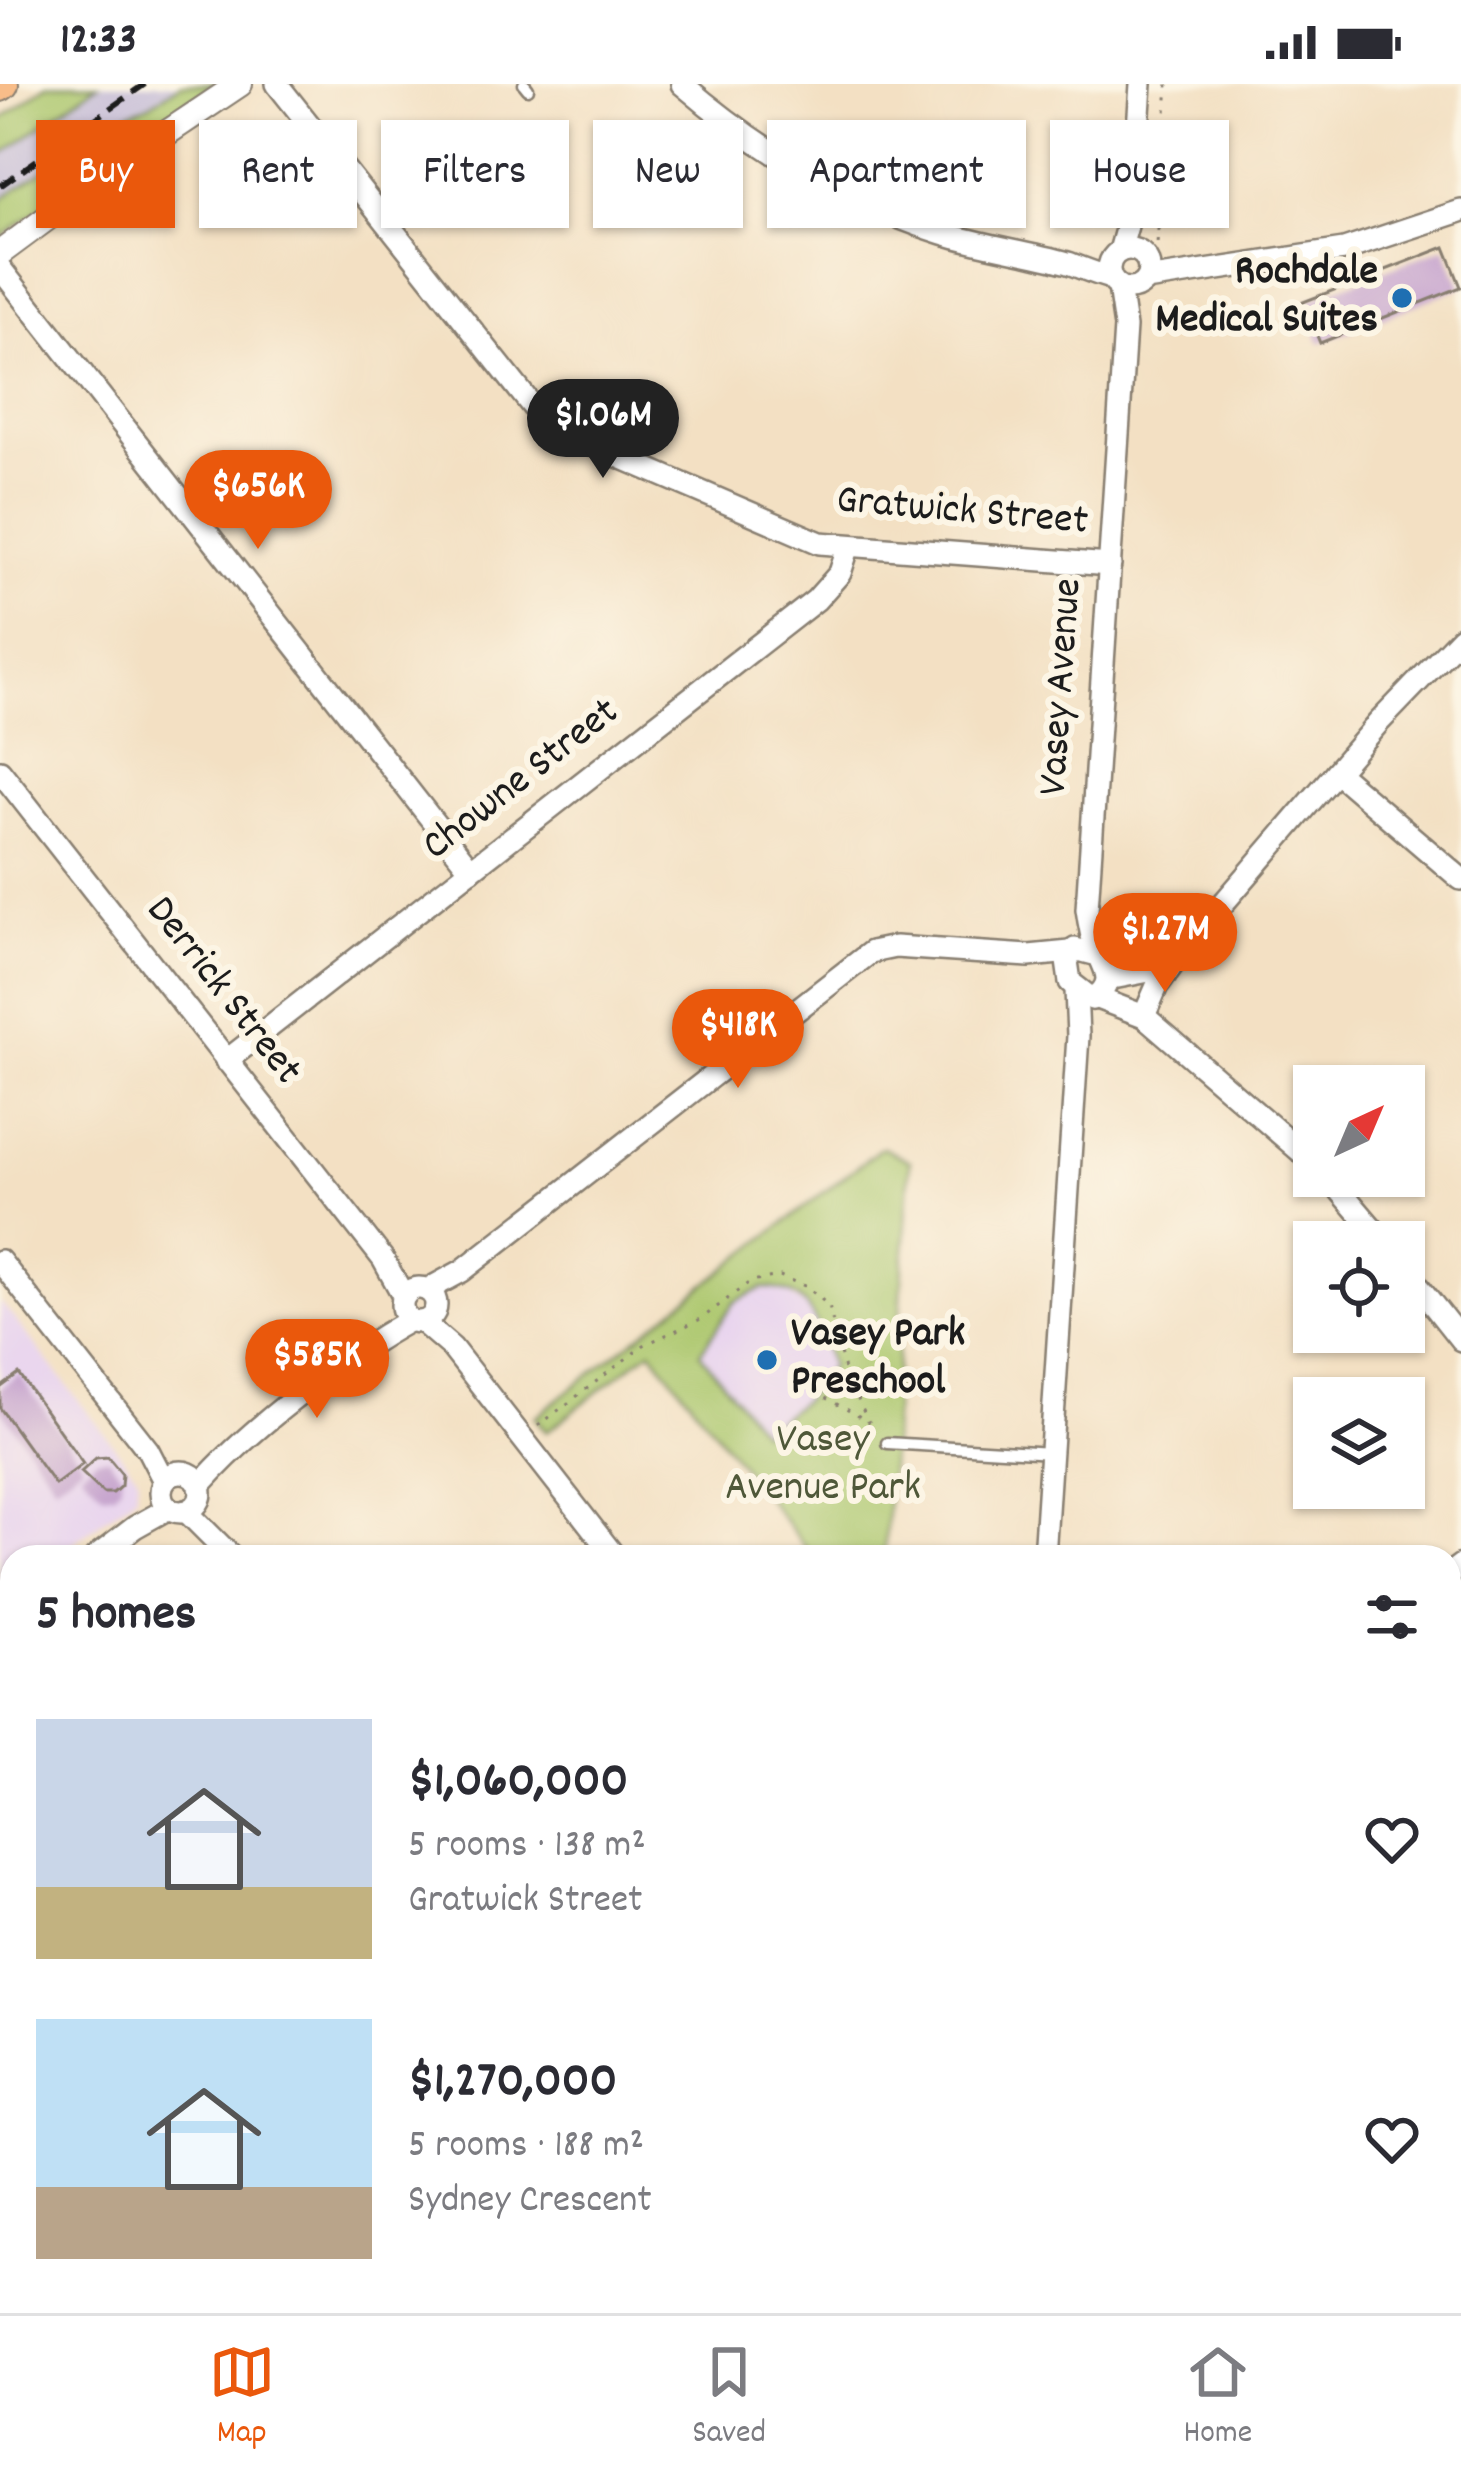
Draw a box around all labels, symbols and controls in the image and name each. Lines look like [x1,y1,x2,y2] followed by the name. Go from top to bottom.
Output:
[60,10,137,74] text: 12:33
[36,120,175,228] chip: Buy
[199,120,357,228] chip: Rent
[381,120,569,228] chip: Filters
[593,120,743,228] chip: New
[767,120,1026,228] chip: Apartment
[1050,120,1229,228] chip: House
[1155,244,1378,352] place label: Rochdale Medical Suites
[1389,285,1415,311] marker: Rochdale Medical Suites
[505,379,701,481] pin: $1.06M
[554,390,652,445] text: $1.06M
[174,450,342,552] pin: $656K
[211,461,305,516] text: $656K
[834,472,1090,554] street label: Gratwick Street
[1025,576,1101,798] street label: Vasey Avenue
[411,685,633,877] street label: Chowne Street
[129,885,315,1099] street label: Derrick Street
[1067,893,1263,995] pin: $1.27M
[1120,904,1210,959] text: $1.27M
[654,989,822,1091] pin: $418K
[699,1000,777,1055] text: $418K
[1293,1065,1425,1197] north arrow
[1293,1065,1425,1509] map controls
[1293,1221,1425,1353] button: locate
[791,1306,965,1414] place label: Vasey Park Preschool
[233,1319,401,1421] pin: $585K
[272,1330,362,1385] text: $585K
[754,1347,780,1373] marker: Vasey Park Preschool
[1293,1377,1425,1509] button: layers
[725,1412,921,1520] park label: Vasey Avenue Park
[36,1581,196,1653] text: 5 homes
[1359,1584,1425,1650] icon: filters
[408,1748,628,1820] text: $1,060,000
[132,1767,276,1911] icon: home
[1359,1806,1425,1872] icon: heart
[408,1820,646,1875] text: 5 rooms · 138 m²
[408,1875,642,1930] text: Gratwick Street
[408,2048,617,2120] text: $1,270,000
[132,2067,276,2211] icon: home
[1359,2106,1425,2172] icon: heart
[408,2120,644,2175] text: 5 rooms · 188 m²
[408,2175,652,2230] text: Sydney Crescent
[209,2339,275,2458] tab: Map
[692,2339,766,2458] tab: Saved
[1183,2339,1252,2458] tab: Home

